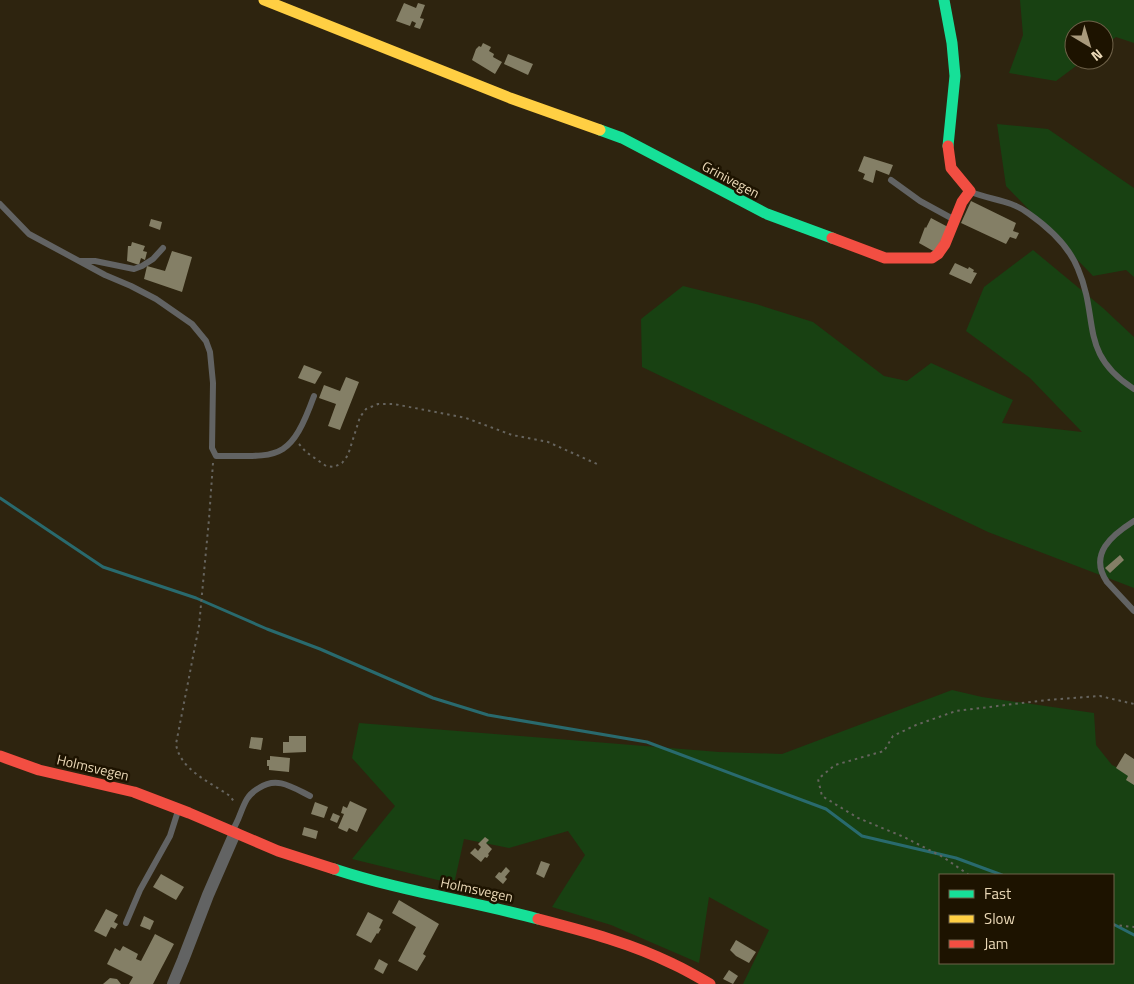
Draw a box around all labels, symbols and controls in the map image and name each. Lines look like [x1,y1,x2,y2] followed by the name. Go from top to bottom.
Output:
[1064,20,1114,70] north arrow
[1087,44,1108,67] text: N
[698,155,764,203] street label: Grinivegen
[55,748,131,786] street label: Holmsvegen
[439,871,515,907] street label: Holmsvegen
[939,874,1114,964] legend
[984,882,1012,905] text: Fast
[984,907,1015,930] text: Slow
[984,932,1008,955] text: Jam

